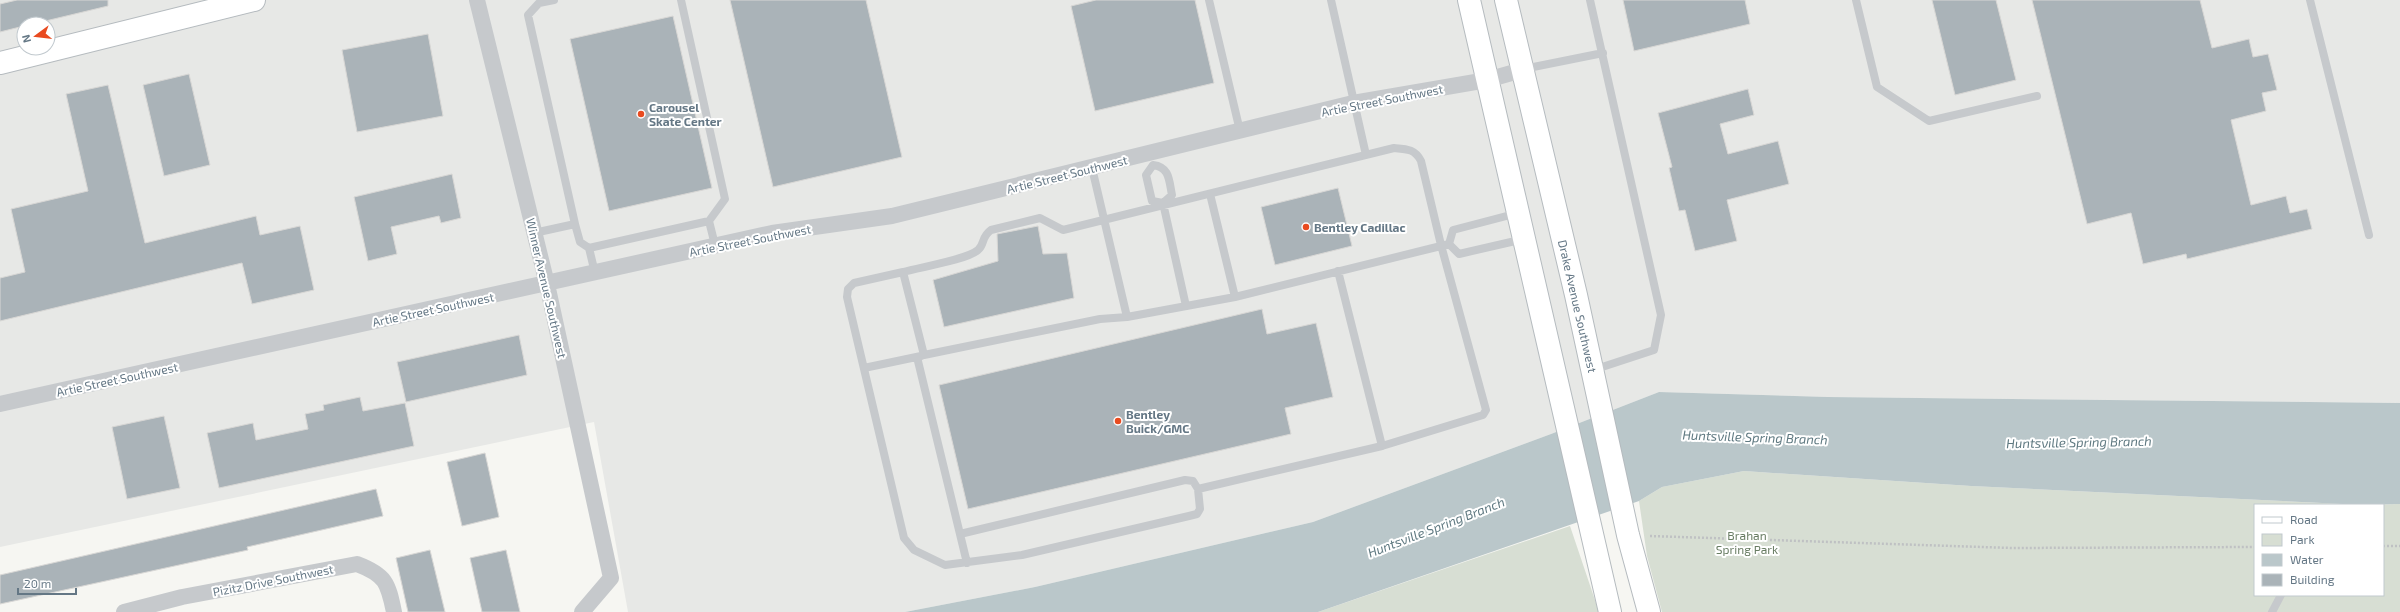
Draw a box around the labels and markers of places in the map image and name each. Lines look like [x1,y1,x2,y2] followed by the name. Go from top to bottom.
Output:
[649,100,722,128] place label: Carousel Skate Center
[636,109,646,119] marker: Carousel Skate Center
[1314,220,1406,235] place label: Bentley Cadillac
[1301,222,1311,232] marker: Bentley Cadillac
[1126,407,1189,435] place label: Bentley Buick/GMC
[1113,416,1123,426] marker: Bentley Buick/GMC

